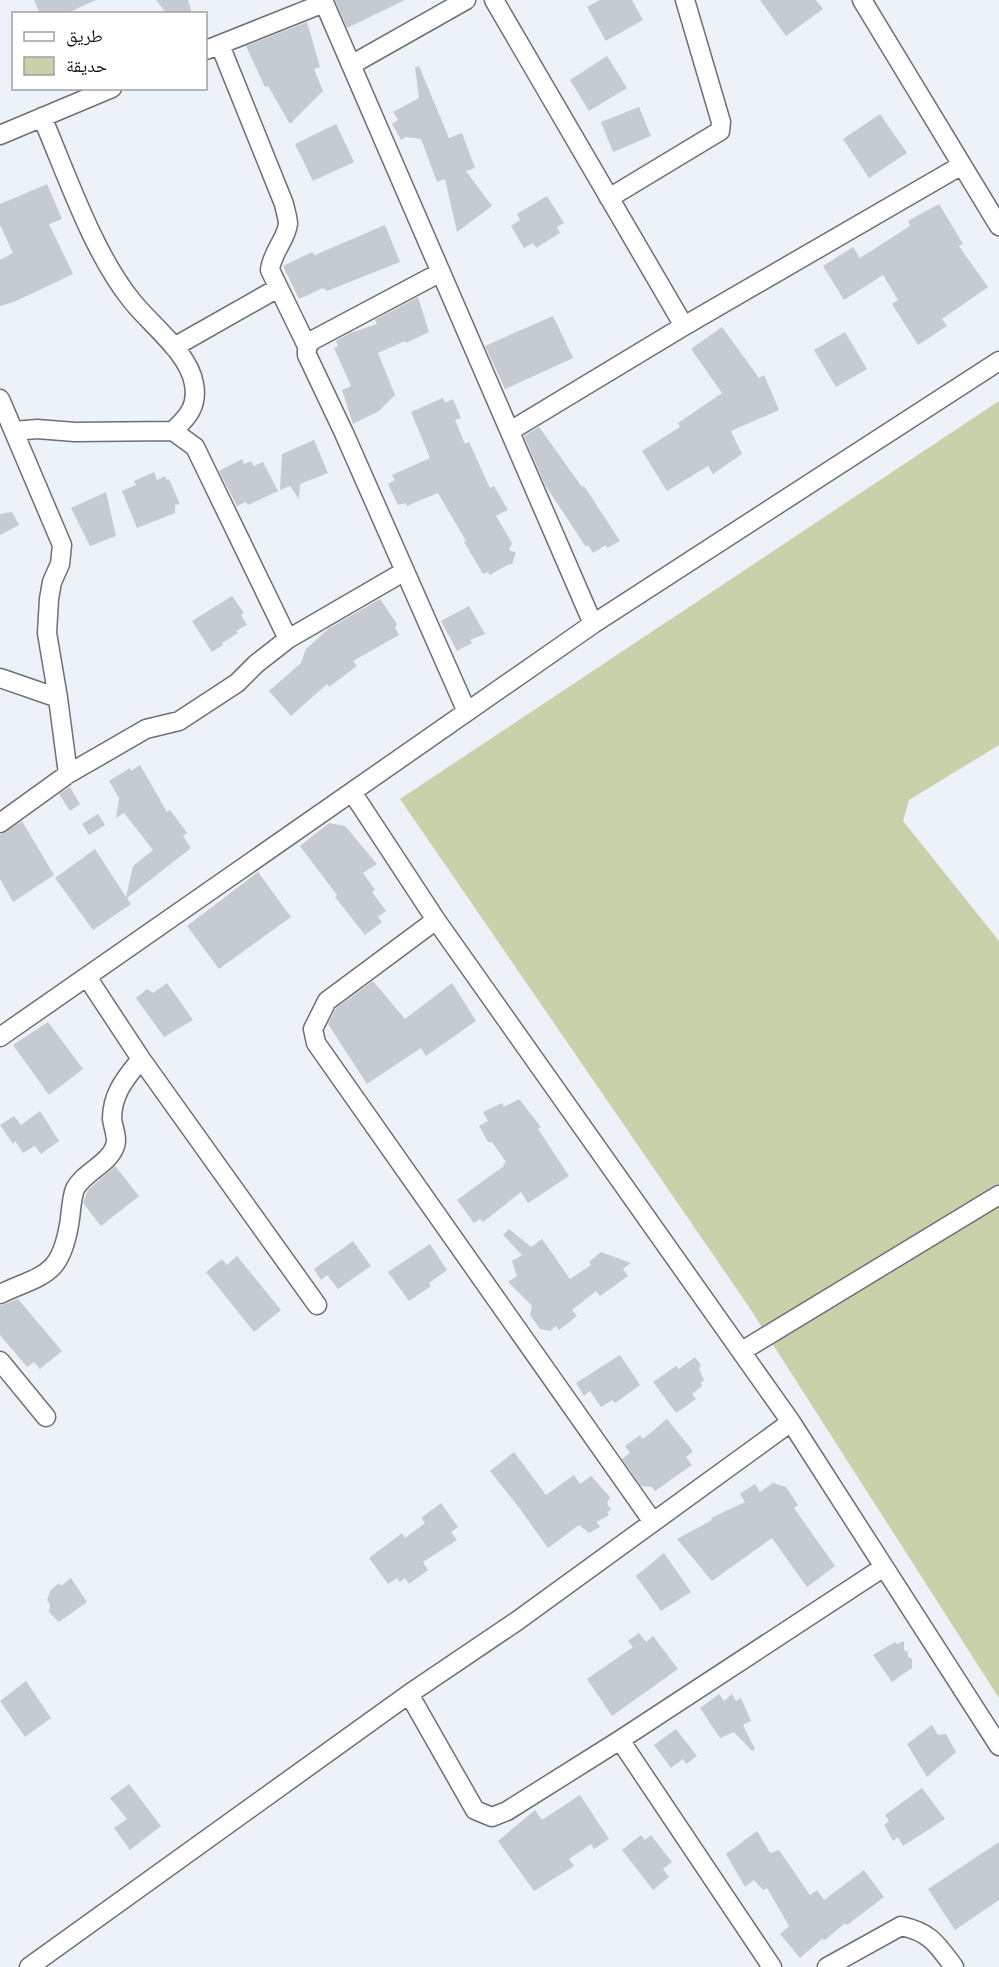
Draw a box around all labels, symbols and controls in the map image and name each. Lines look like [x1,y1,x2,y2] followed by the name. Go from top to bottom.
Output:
[12,12,207,90] legend
[66,23,103,48] text: طريق
[66,53,107,78] text: حديقة

